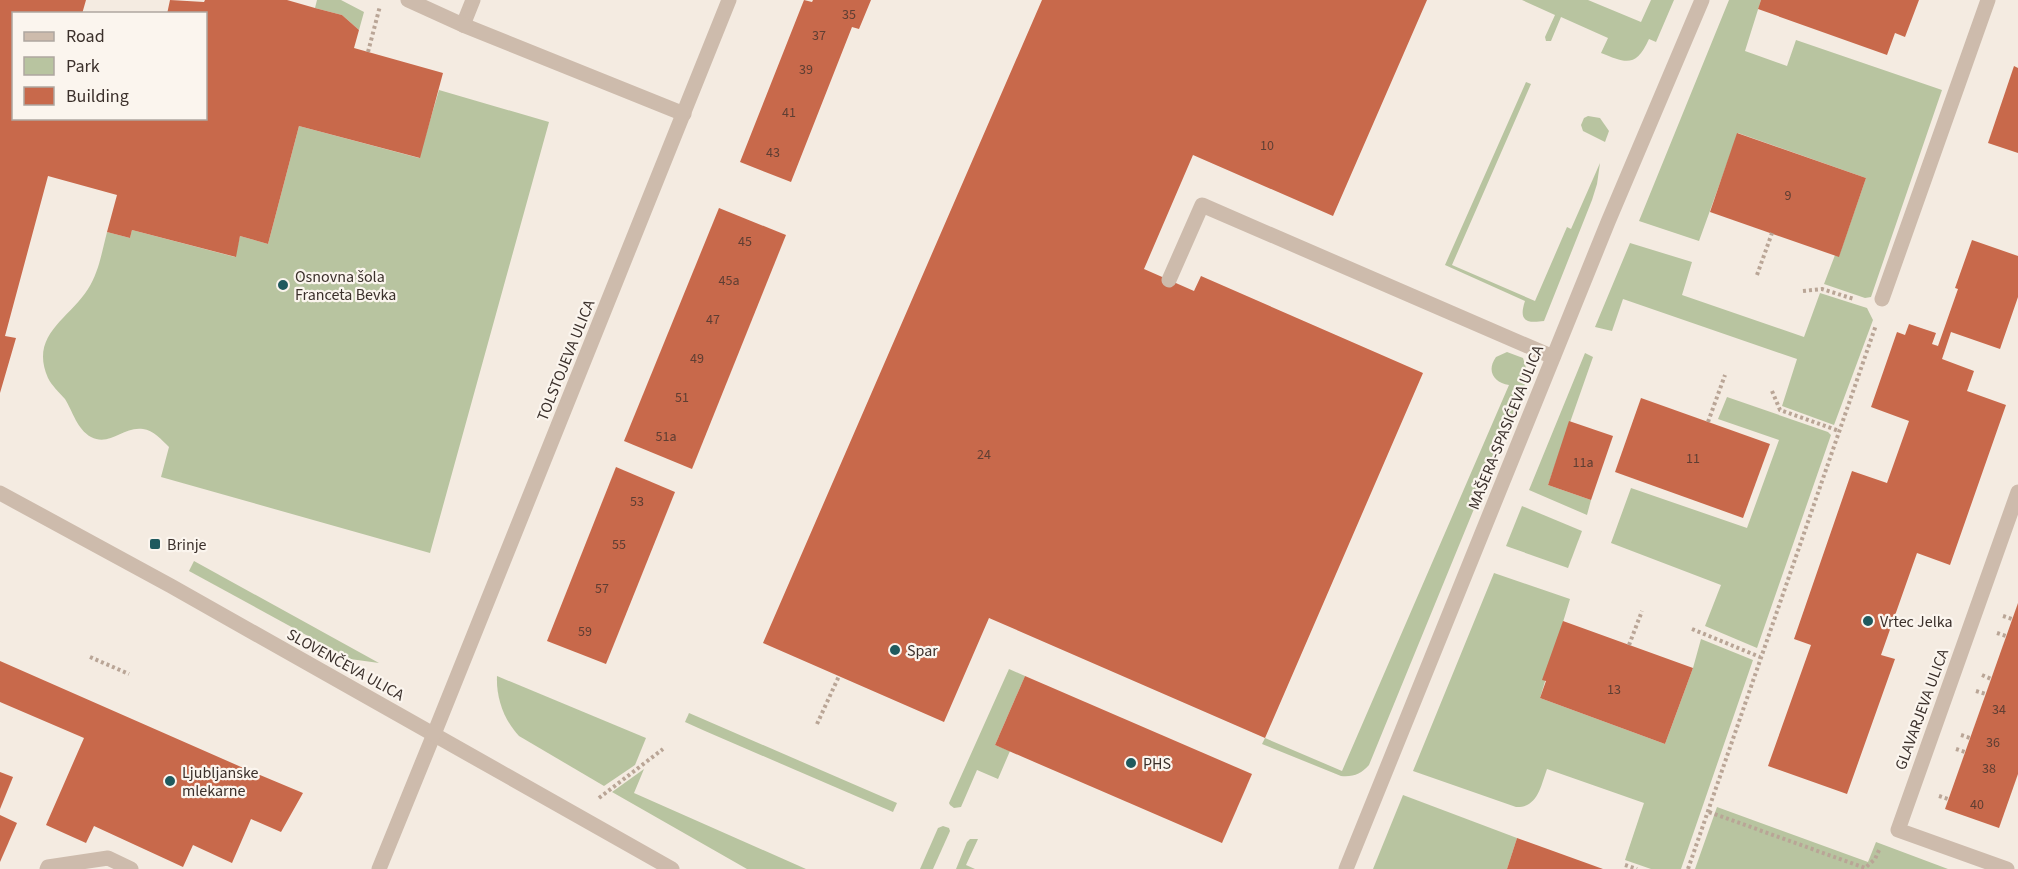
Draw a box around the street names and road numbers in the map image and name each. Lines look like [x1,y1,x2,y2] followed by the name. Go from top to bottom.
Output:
[532,296,600,424] street label: TOLSTOJEVA ULICA
[1463,342,1549,513] street label: MAŠERA-SPASIĆEVA ULICA
[283,623,408,706] street label: SLOVENČEVA ULICA
[1890,645,1954,773] street label: GLAVARJEVA ULICA

